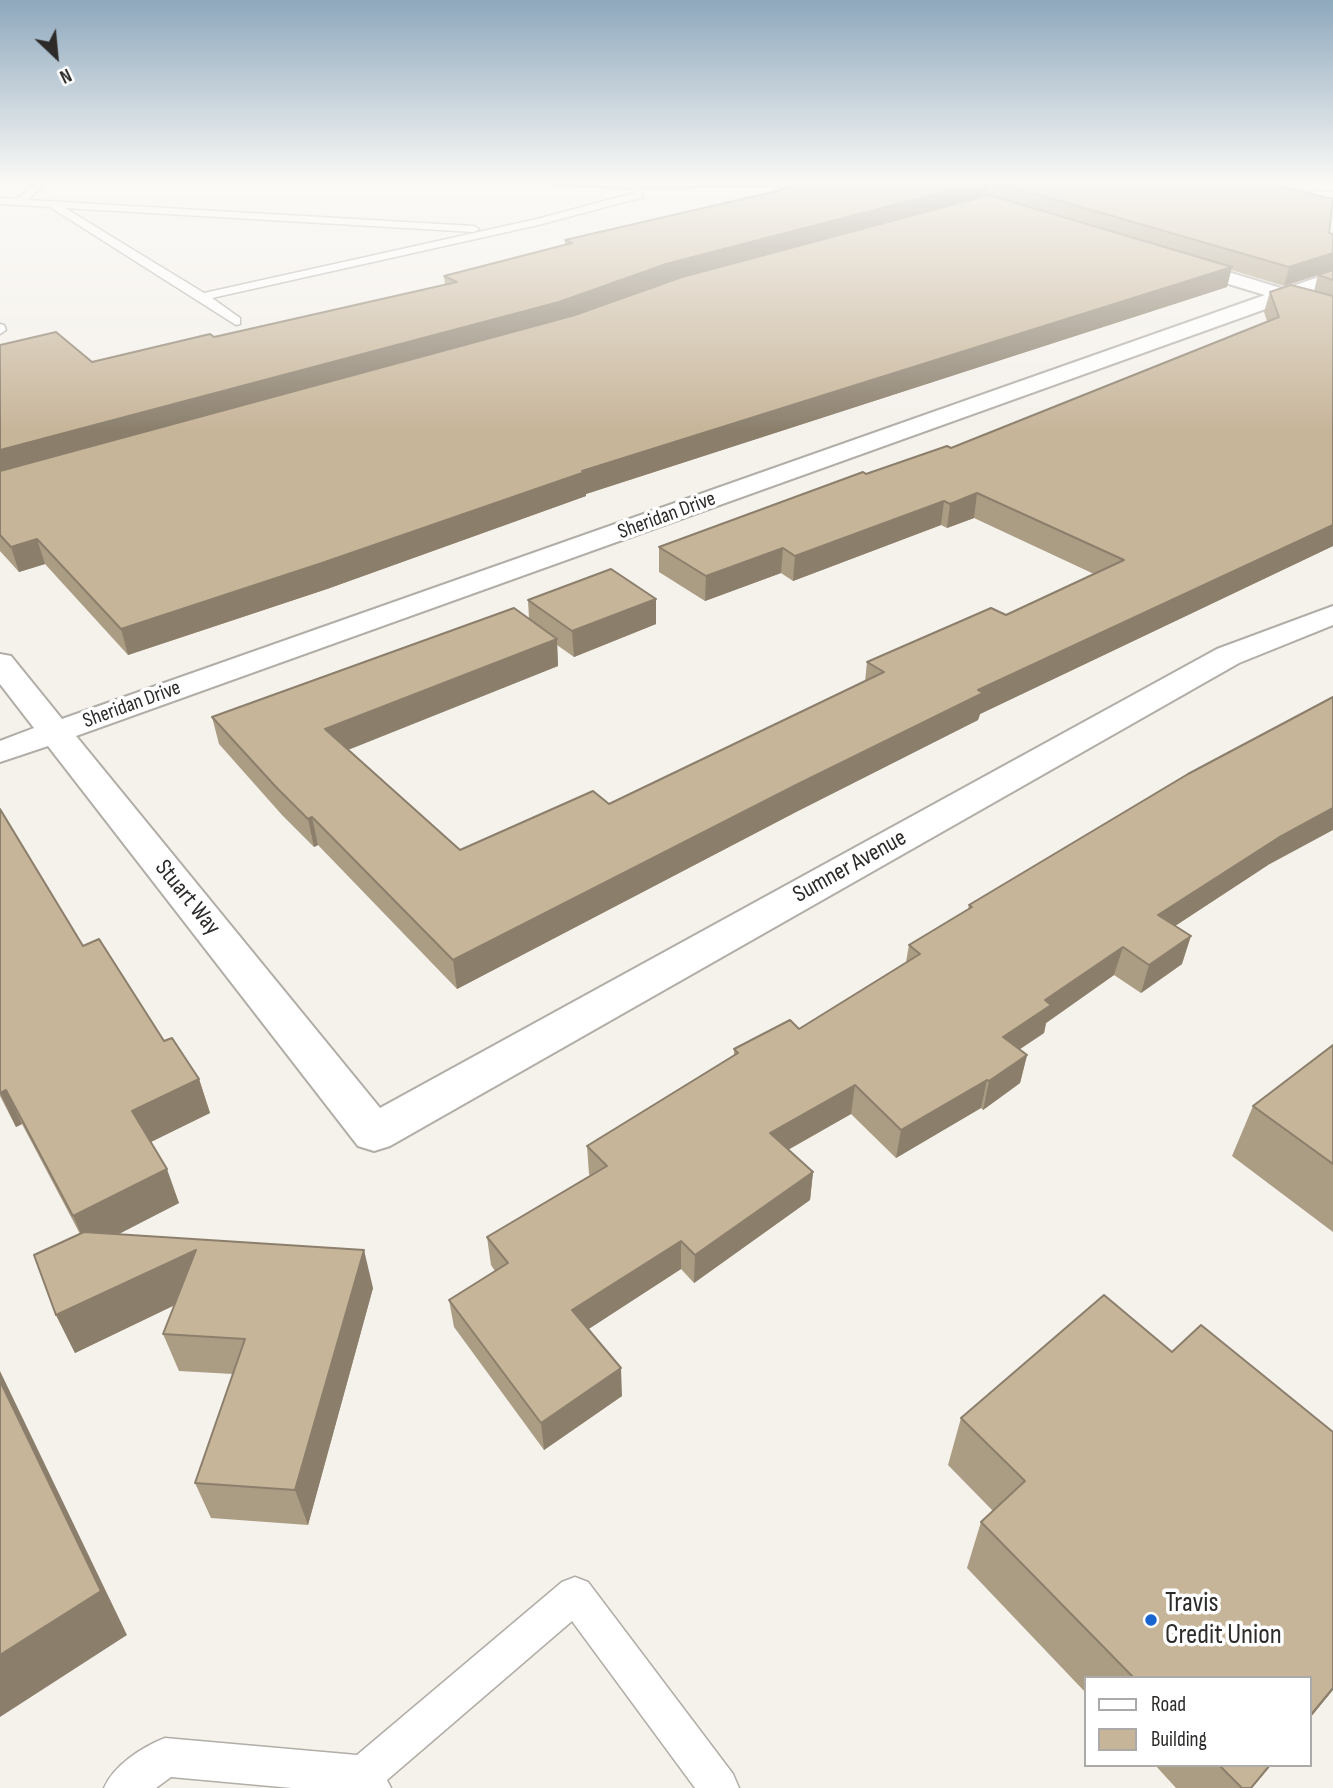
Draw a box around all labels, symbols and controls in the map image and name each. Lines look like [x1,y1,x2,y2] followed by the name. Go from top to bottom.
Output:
[21,21,91,91] north arrow
[56,63,75,88] text: N
[615,487,719,545] street label: Sheridan Drive
[80,676,184,734] street label: Sheridan Drive
[788,824,912,910] street label: Sumner Avenue
[148,855,226,941] street label: Stuart Way
[1165,1587,1282,1653] place label: Travis Credit Union
[1143,1612,1159,1628] marker: Travis Credit Union
[1084,1676,1312,1767] legend
[1151,1692,1186,1717] text: Road
[1151,1727,1207,1752] text: Building

